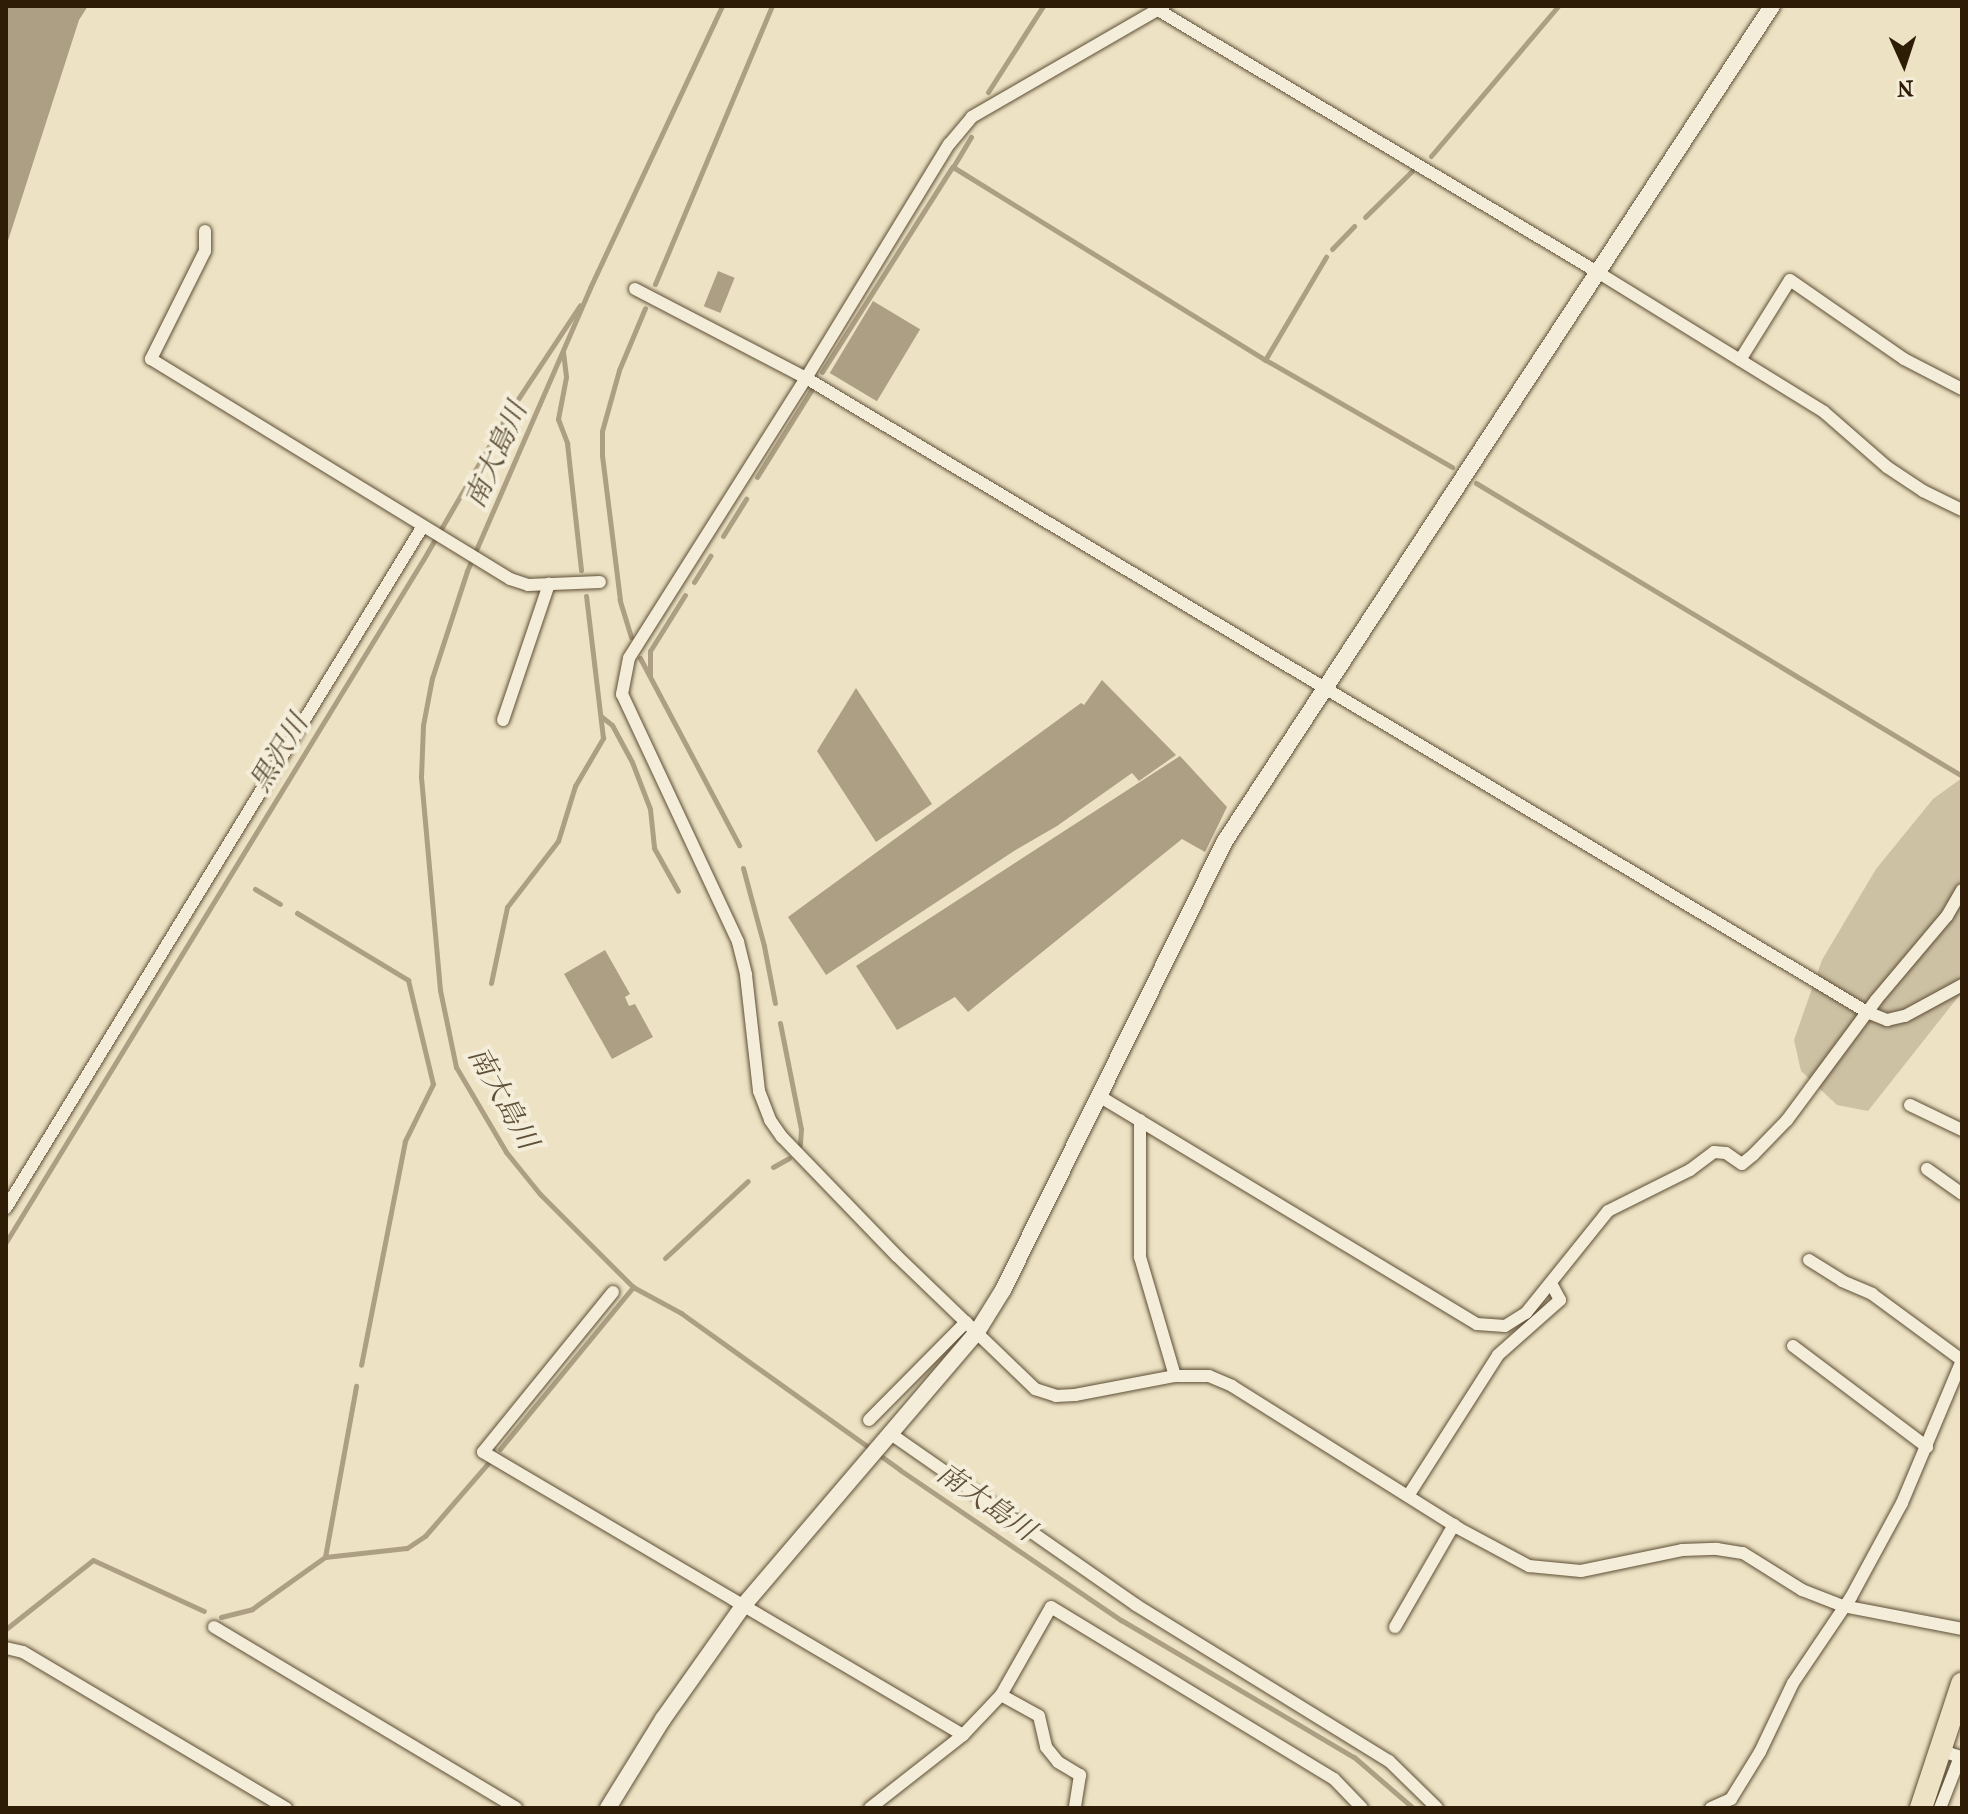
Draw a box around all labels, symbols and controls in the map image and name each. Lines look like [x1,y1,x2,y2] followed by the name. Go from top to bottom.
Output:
[1864,24,1944,104] north arrow
[1896,75,1914,101] text: N
[458,397,534,513] water label: 南大島川
[243,708,315,798] water label: 黒沢川
[461,1041,545,1155] water label: 南大島川
[930,1456,1042,1548] water label: 南大島川

